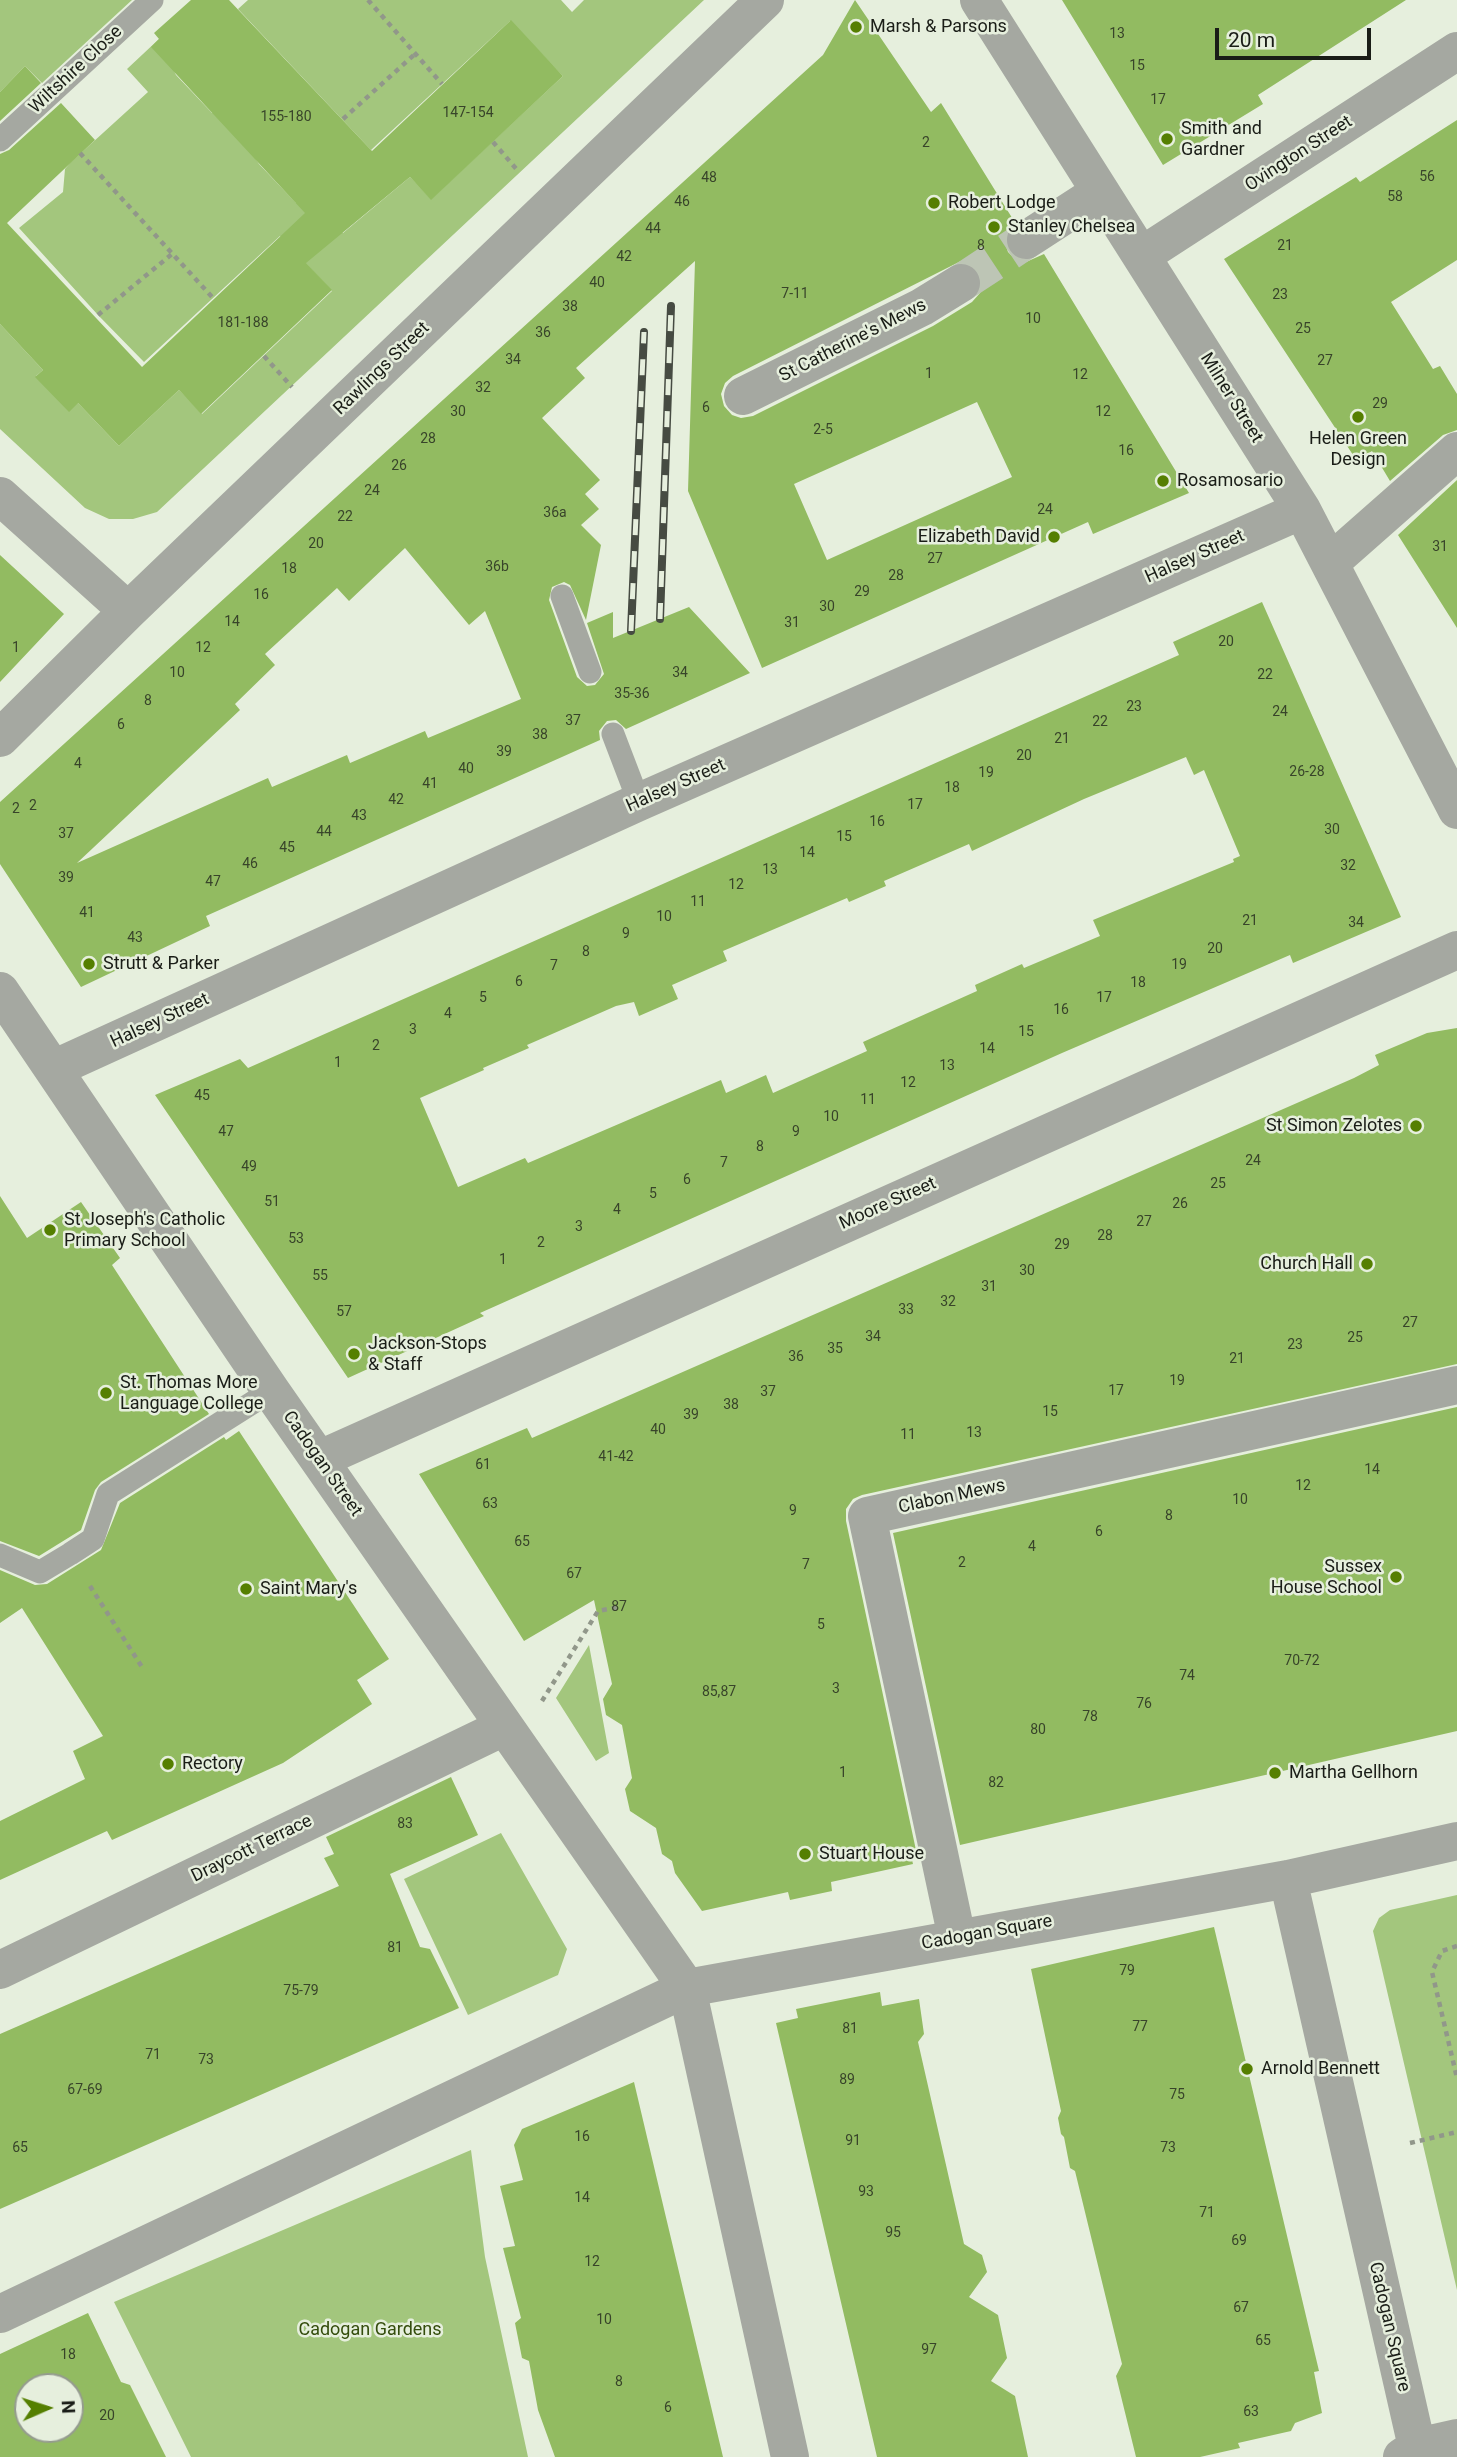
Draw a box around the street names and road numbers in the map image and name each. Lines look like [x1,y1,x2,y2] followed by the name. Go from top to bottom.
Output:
[25,21,127,119] street label: Wiltshire Close
[1241,111,1357,197] street label: Ovington Street
[776,295,930,387] street label: St Catherine's Mews
[330,318,434,420] street label: Rawlings Street
[1195,349,1267,447] street label: Milner Street
[1142,526,1248,588] street label: Halsey Street
[623,755,729,817] street label: Halsey Street
[107,989,213,1053] street label: Halsey Street
[836,1173,940,1235] street label: Moore Street
[278,1407,366,1521] street label: Cadogan Street
[897,1475,1007,1519] street label: Clabon Mews
[188,1810,316,1888] street label: Draycott Terrace
[920,1911,1054,1955] street label: Cadogan Square
[1364,2260,1414,2394] street label: Cadogan Square

